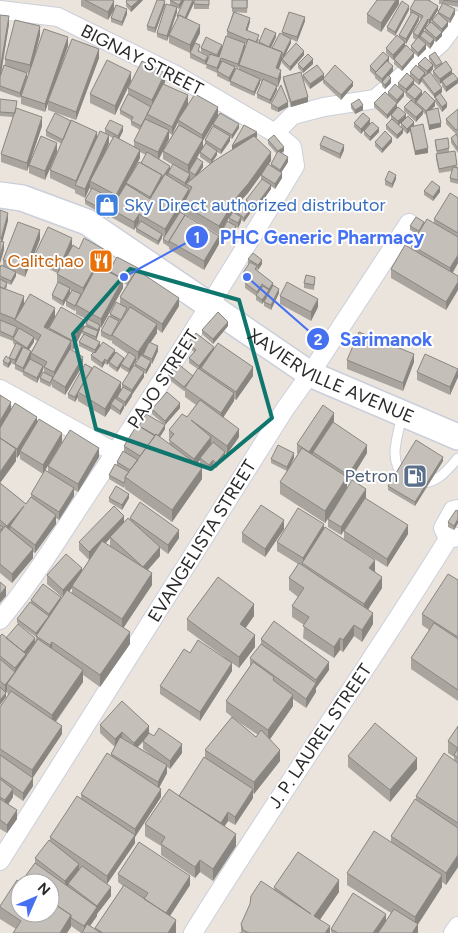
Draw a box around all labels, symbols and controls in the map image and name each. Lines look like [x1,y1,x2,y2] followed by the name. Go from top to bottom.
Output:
[77,20,207,100] street label: BIGNAY STREET
[94,192,120,218] shop icon: Sky Direct authorized distributor
[124,194,386,216] place label: Sky Direct authorized distributor
[184,220,434,254] callout: PHC Generic Pharmacy
[220,226,424,249] text: PHC Generic Pharmacy
[194,229,200,247] text: 1
[88,248,114,274] restaurant icon: Calitchao
[8,250,84,272] place label: Calitchao
[305,322,443,356] callout: Sarimanok
[244,324,417,428] street label: XAVIERVILLE AVENUE
[123,325,203,433] street label: PAJO STREET
[340,328,433,351] text: Sarimanok
[314,331,323,349] text: 2
[143,456,261,626] street label: EVANGELISTA STREET
[402,463,428,489] fuel station icon: Petron
[345,465,398,487] place label: Petron
[263,660,377,812] street label: J. P. LAUREL STREET
[10,873,60,923] north arrow
[34,879,54,899] text: N

